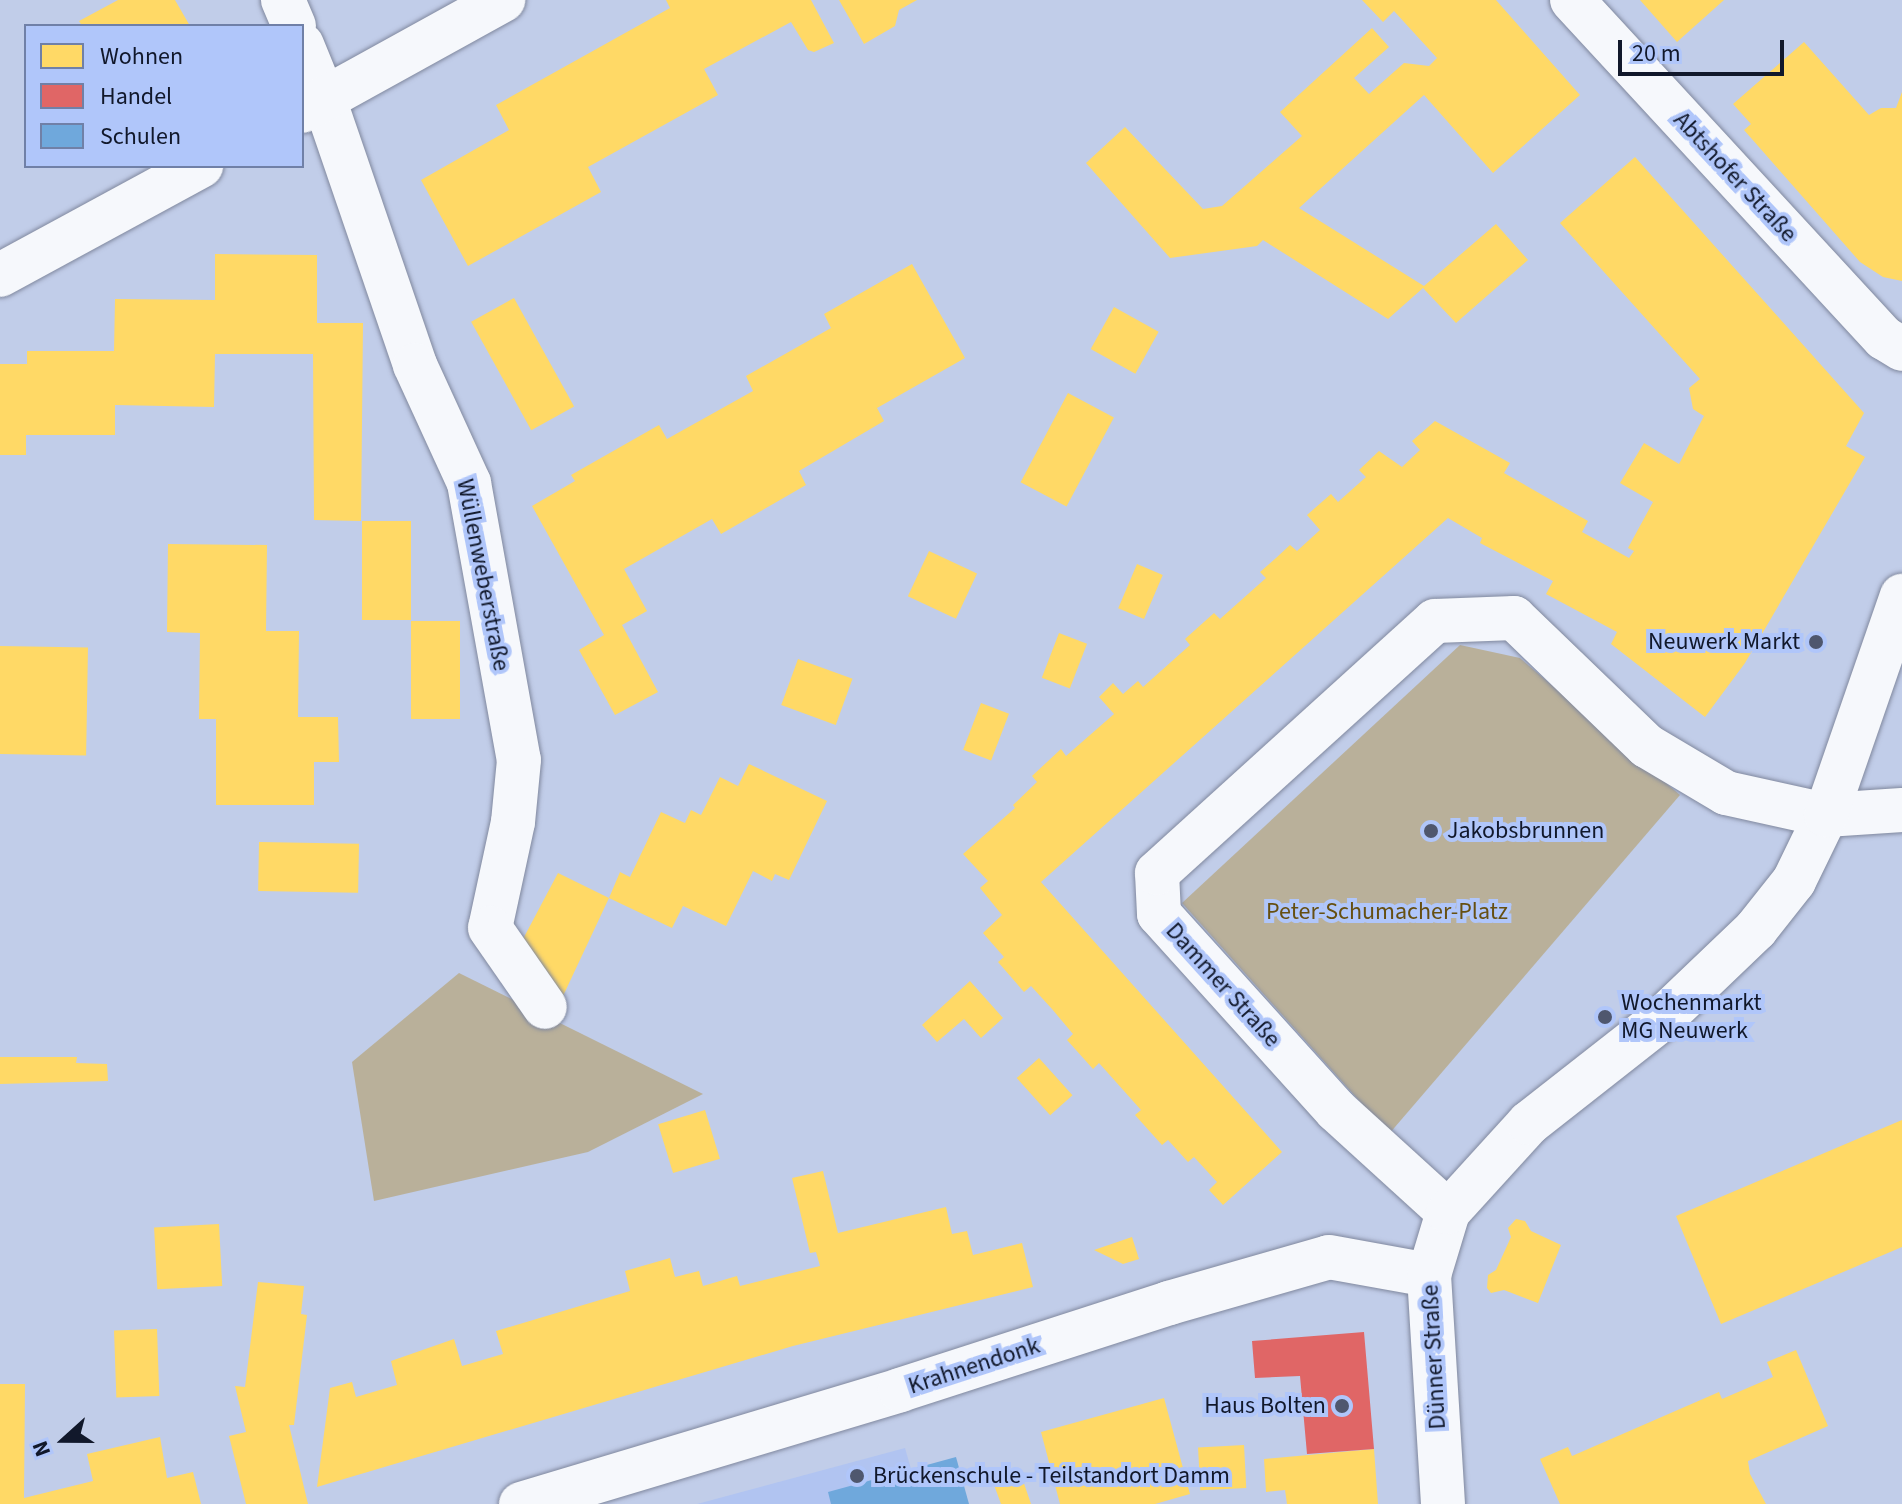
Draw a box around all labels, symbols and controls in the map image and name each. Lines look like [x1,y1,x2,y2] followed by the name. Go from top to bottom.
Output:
[24,24,304,168] legend
[1622,24,1788,74] scale bar
[1632,36,1681,71] text: 20 m
[100,39,183,74] text: Wohnen
[100,79,172,114] text: Handel
[1667,106,1803,248] street label: Abtshofer Straße
[100,119,181,154] text: Schulen
[450,477,516,673] street label: Wüllenweberstraße
[1648,628,1800,656] place label: Neuwerk Markt
[1807,633,1825,651] marker: Neuwerk Markt
[1447,817,1604,845] place label: Jakobsbrunnen
[1422,822,1440,840] marker: Jakobsbrunnen
[1266,898,1508,926] park label: Peter-Schumacher-Platz
[1160,917,1286,1053] street label: Dammer Straße
[1621,989,1762,1045] place label: Wochenmarkt MG Neuwerk
[1596,1008,1614,1026] marker: Wochenmarkt MG Neuwerk
[1416,1284,1452,1430] street label: Dünner Straße
[905,1331,1043,1401] street label: Krahnendonk
[1204,1392,1326,1420] place label: Haus Bolten
[1333,1397,1351,1415] marker: Haus Bolten
[24,1400,104,1480] north arrow
[24,1436,59,1461] text: N
[873,1462,1230,1490] place label: Brückenschule - Teilstandort Damm
[848,1467,866,1485] marker: Brückenschule - Teilstandort Damm

